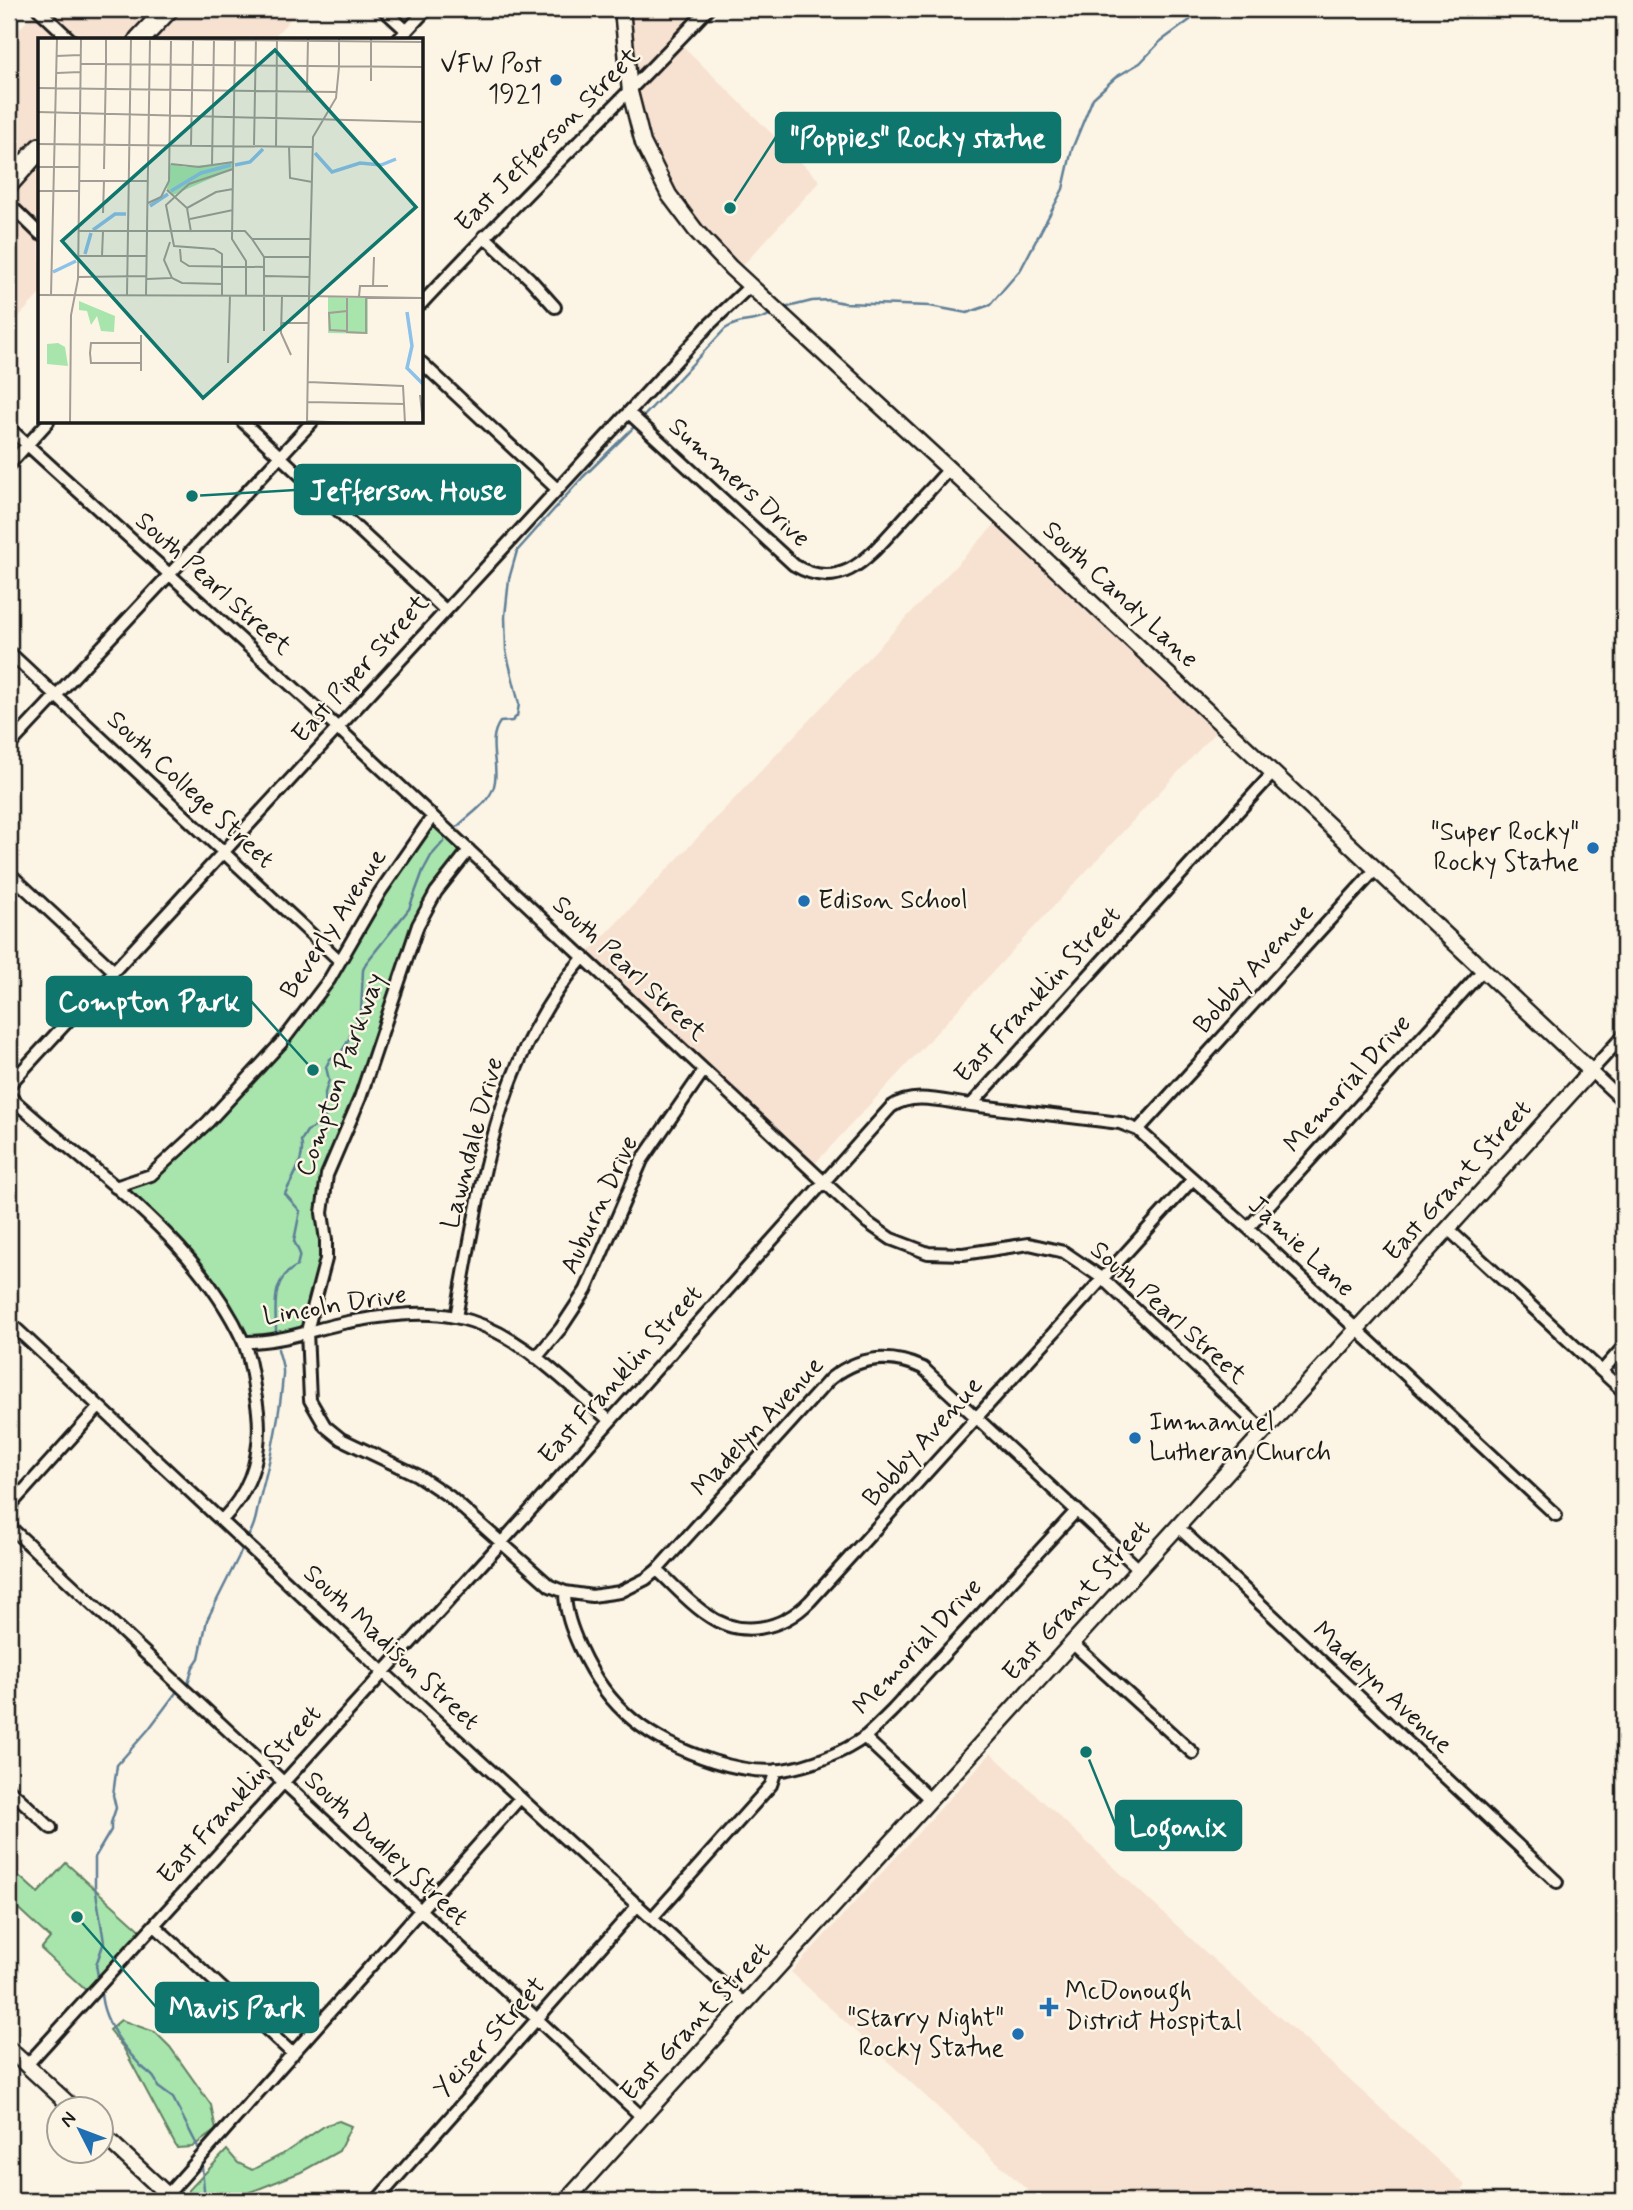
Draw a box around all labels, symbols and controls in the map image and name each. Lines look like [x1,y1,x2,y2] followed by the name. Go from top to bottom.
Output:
[38,38,424,424] inset map
[448,40,648,240] street label: East Jefferson Street
[440,48,542,112] place label: VFW Post 1921
[548,72,564,88] marker: VFW Post 1921
[776,113,1060,162] callout: "Poppies" Rocky statue
[790,121,1046,158] text: "Poppies" Rocky statue
[661,410,817,556] street label: Summers Drive
[295,465,520,514] callout: Jefferson House
[310,474,506,511] text: Jefferson House
[127,505,299,663] street label: South Pearl Street
[1035,514,1205,676] street label: South Candy Lane
[285,587,437,751] street label: East Piper Street
[99,703,281,877] street label: South College Street
[1431,816,1579,880] place label: "Super Rocky" Rocky Statue
[1585,840,1601,856] marker: "Super Rocky" Rocky Statue
[273,842,395,1006] street label: Beverly Avenue
[818,884,968,918] place label: Edison School
[544,888,714,1050] street label: South Pearl Street
[796,893,812,909] marker: Edison School
[1186,896,1322,1041] street label: Bobby Avenue
[947,899,1129,1091] street label: East Franklin Street
[288,968,394,1182] street label: Compton Parkway
[47,977,251,1026] callout: Compton Park
[58,985,240,1022] text: Compton Park
[1277,1007,1419,1161] street label: Memorial Drive
[434,1053,512,1233] street label: Lawndale Drive
[1376,1093,1540,1269] street label: East Grant Street
[553,1130,647,1280] street label: Auburn Drive
[1240,1189,1362,1305] street label: Jamie Lane
[1082,1234,1254,1392] street label: South Pearl Street
[261,1278,409,1334] street label: Lincoln Drive
[531,1278,711,1472] street label: East Franklin Street
[684,1349,832,1504] street label: Madelyn Avenue
[855,1369,991,1514] street label: Bobby Avenue
[1149,1406,1331,1470] place label: Immanuel Lutheran Church
[1127,1430,1143,1446] marker: Immanuel Lutheran Church
[995,1513,1159,1689] street label: East Grant Street
[295,1557,487,1739] street label: South Madison Street
[846,1571,990,1723] street label: Memorial Drive
[1305,1614,1460,1762] street label: Madelyn Avenue
[150,1698,330,1892] street label: East Franklin Street
[296,1764,476,1934] street label: South Dudley Street
[1116,1801,1241,1850] callout: Logonix
[1129,1810,1228,1850] text: Logonix
[613,1935,779,2109] street label: East Grant Street
[426,1970,554,2106] street label: Yeiser Street
[1065,1975,1242,2039] place label: McDonough District Hospital
[156,1983,318,2032] callout: Mavis Park
[169,1991,305,2028] text: Mavis Park
[1039,1997,1059,2017] marker: McDonough District Hospital
[847,2002,1004,2066] place label: "Starry Night" Rocky Statue
[1010,2026,1026,2042] marker: "Starry Night" Rocky Statue
[46,2094,116,2164] north arrow
[55,2107,82,2133] text: N

